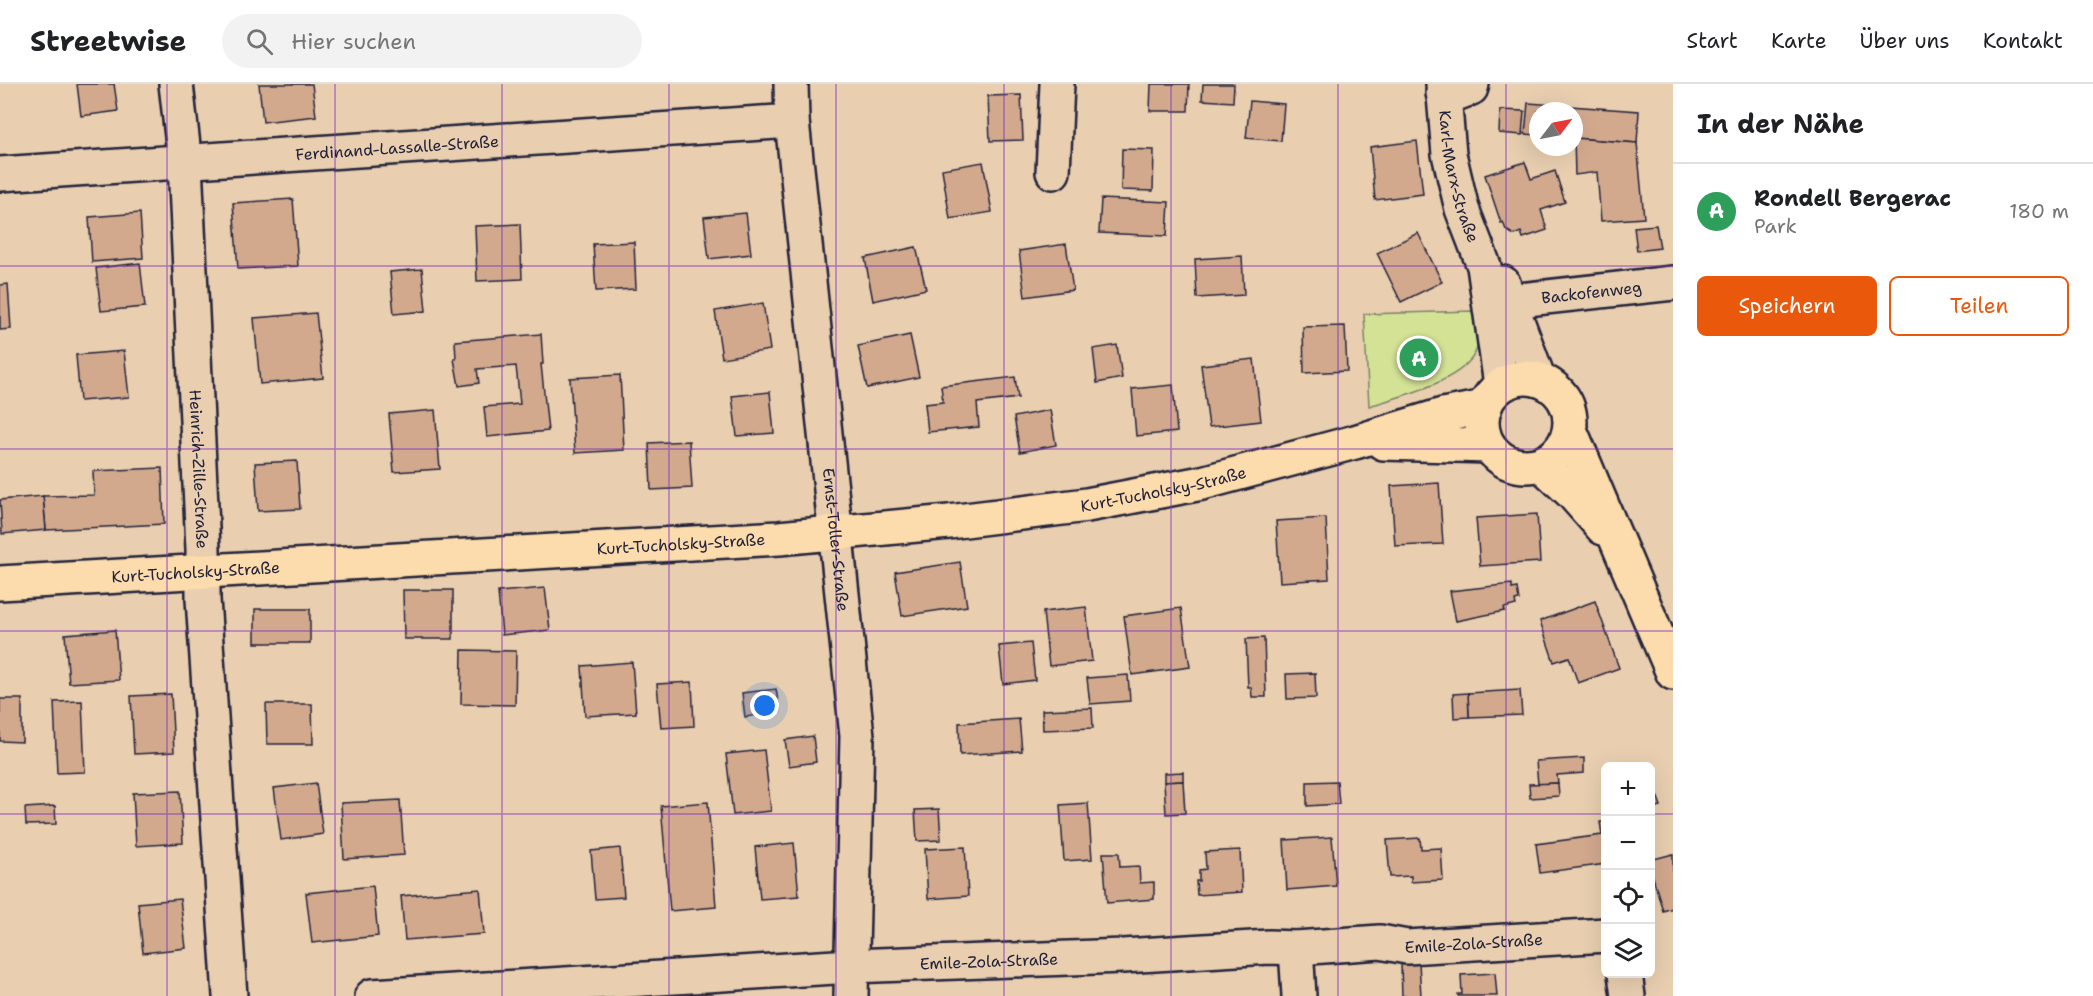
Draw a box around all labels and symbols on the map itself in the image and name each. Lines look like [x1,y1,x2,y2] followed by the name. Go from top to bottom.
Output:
[1529,102,1583,156] north arrow
[1435,109,1484,245] street label: Karl-Marx-Straße
[295,130,500,165] street label: Ferdinand-Lassalle-Straße
[1540,276,1643,308] street label: Backofenweg
[1400,336,1438,380] pin: A
[185,389,213,549] street label: Heinrich-Zille-Straße
[1079,461,1248,516] street label: Kurt-Tucholsky-Straße
[818,467,854,613] street label: Ernst-Toller-Straße
[596,528,766,559] street label: Kurt-Tucholsky-Straße
[111,556,281,587] street label: Kurt-Tucholsky-Straße
[750,691,779,720] your location
[1404,928,1544,958] street label: Emile-Zola-Straße
[919,948,1059,974] street label: Emile-Zola-Straße

